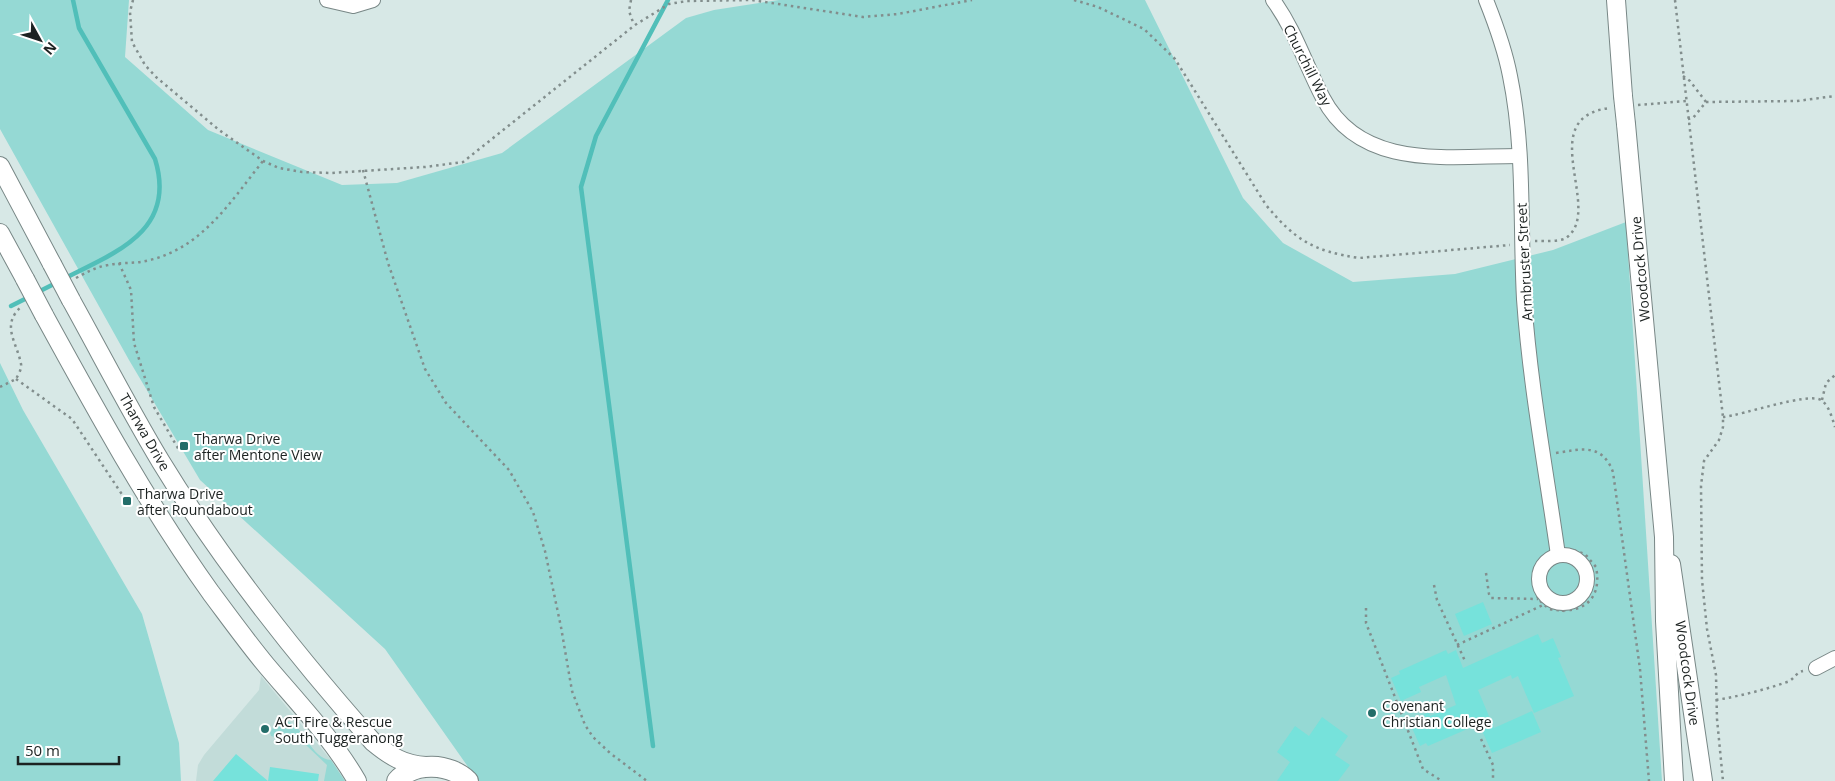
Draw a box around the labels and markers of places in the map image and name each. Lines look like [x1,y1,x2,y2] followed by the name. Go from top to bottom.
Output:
[194,429,322,464] place label: Tharwa Drive after Mentone View
[178,440,190,452] marker: Tharwa Drive after Mentone View
[137,484,253,519] place label: Tharwa Drive after Roundabout
[121,495,133,507] marker: Tharwa Drive after Roundabout
[1382,696,1492,731] place label: Covenant Christian College
[1366,707,1378,719] marker: Covenant Christian College
[275,712,403,747] place label: ACT Fire & Rescue South Tuggeranong
[259,723,271,735] marker: ACT Fire & Rescue South Tuggeranong

